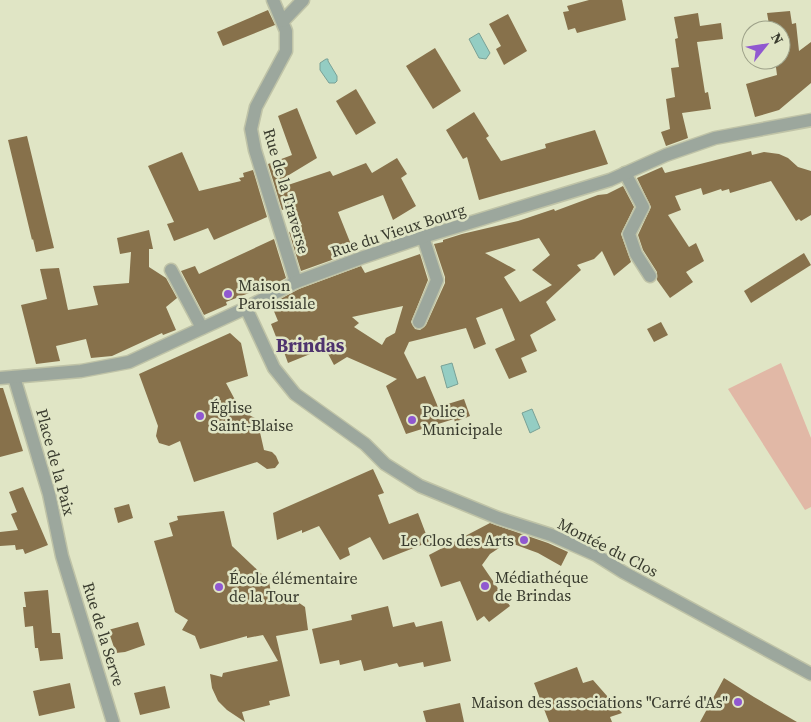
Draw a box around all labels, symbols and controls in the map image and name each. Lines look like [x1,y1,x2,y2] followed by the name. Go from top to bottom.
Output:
[741,20,791,70] north arrow
[766,29,788,48] text: N
[259,126,315,256] street label: Rue de la Traverse
[328,198,468,262] street label: Rue du Vieux Bourg
[238,274,315,314] place label: Maison Paroissiale
[222,288,234,300] marker: Maison Paroissiale
[276,332,345,358] district label: Brindas
[210,396,293,436] place label: Église Saint-Blaise
[422,400,503,440] place label: Police Municipale
[31,406,81,519] street label: Place de la Paix
[194,410,206,422] marker: Église Saint-Blaise
[406,414,418,426] marker: Police Municipale
[554,512,662,582] street label: Montée du Clos
[401,529,514,551] place label: Le Clos des Arts
[518,534,530,546] marker: Le Clos des Arts
[495,566,588,606] place label: Médiathéque de Brindas
[229,567,358,607] place label: École élémentaire de la Tour
[78,579,130,689] street label: Rue de la Serve
[479,580,491,592] marker: Médiathéque de Brindas
[213,581,225,593] marker: École élémentaire de la Tour
[471,691,728,713] place label: Maison des associations "Carré d'As"
[732,696,744,708] marker: Maison des associations "Carré d'As"

